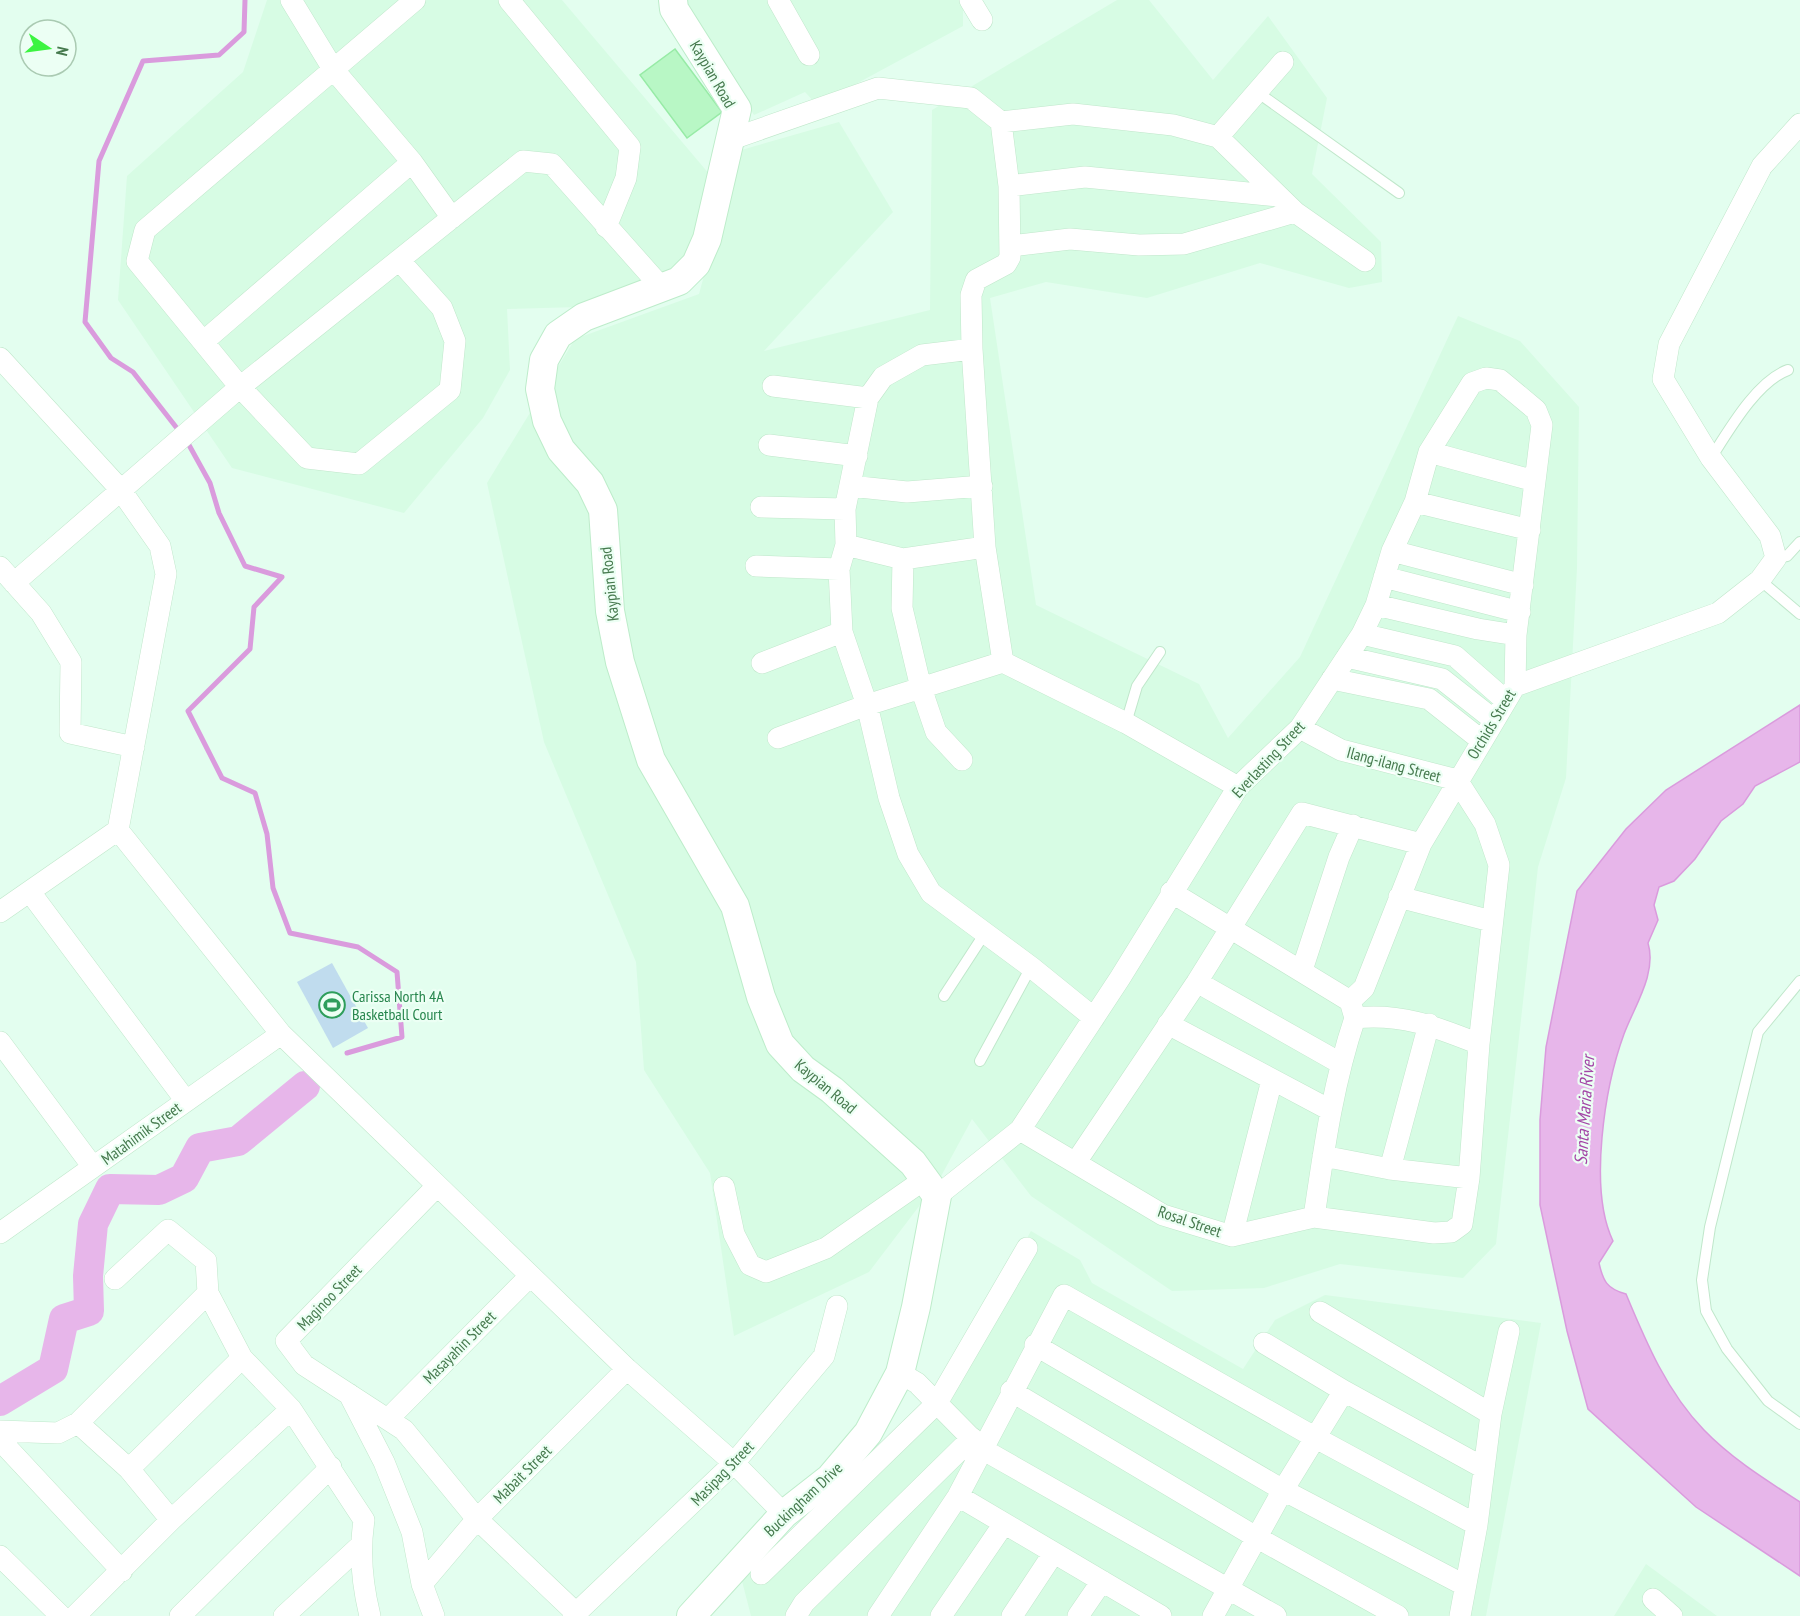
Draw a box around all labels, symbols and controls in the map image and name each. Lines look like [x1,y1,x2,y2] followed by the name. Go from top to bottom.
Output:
[18,18,78,78] north arrow
[686,37,740,111] street label: Kaypian Road
[52,45,73,58] text: N
[595,546,623,622] street label: Kaypian Road
[1462,685,1520,763] street label: Orchids Street
[1227,716,1309,802] street label: Everlasting Street
[1345,742,1444,786] street label: Ilang-ilang Street
[352,986,444,1024] place label: Carissa North 4A Basketball Court
[317,990,347,1020] sports icon: Carissa North 4A Basketball Court
[1569,1052,1599,1165] water label: Santa Maria River
[791,1054,861,1118] street label: Kaypian Road
[97,1097,185,1169] street label: Matahimik Street
[1156,1201,1225,1241] street label: Rosal Street
[293,1259,366,1334] street label: Maginoo Street
[418,1306,500,1388] street label: Masayahin Street
[686,1436,758,1510] street label: Masipag Street
[489,1440,556,1507] street label: Mabait Street
[760,1458,846,1540] street label: Buckingham Drive

